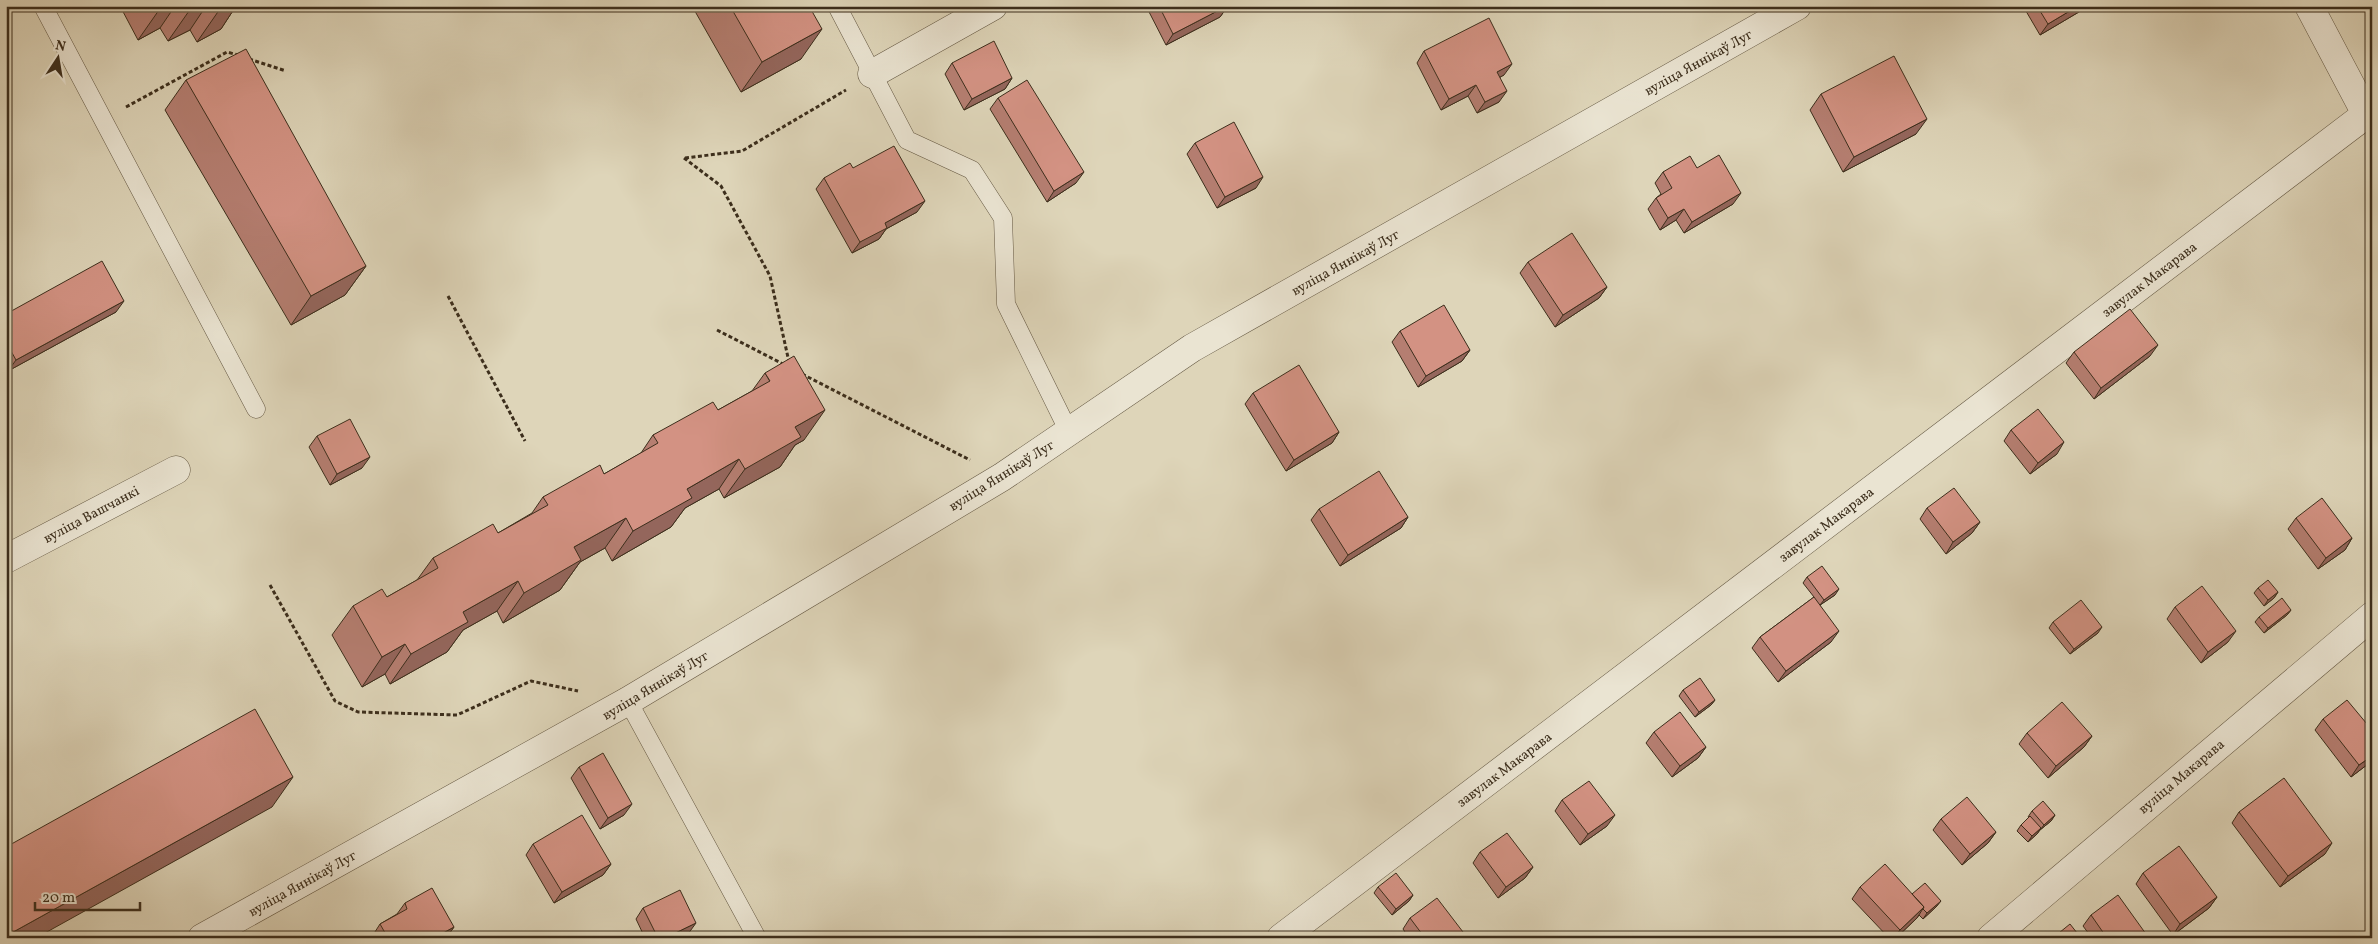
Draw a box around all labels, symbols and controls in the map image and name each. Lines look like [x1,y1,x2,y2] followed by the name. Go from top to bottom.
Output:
[1641,26,1756,101] street label: вуліца Яннікаў Луг
[32,32,82,82] north arrow
[53,36,67,57] text: N
[1288,226,1403,301] street label: вуліца Яннікаў Луг
[2098,238,2201,322] street label: завулак Макарава
[946,436,1058,516] street label: вуліца Яннікаў Луг
[40,482,143,549] street label: вуліца Вашчанкі
[1775,483,1878,567] street label: завулак Макарава
[599,647,712,726] street label: вуліца Яннікаў Луг
[1453,728,1556,812] street label: завулак Макарава
[2135,735,2229,819] street label: вуліца Макарава
[245,847,360,922] street label: вуліца Яннікаў Луг
[35,879,140,911] scale bar
[42,888,75,909] text: 20 m

